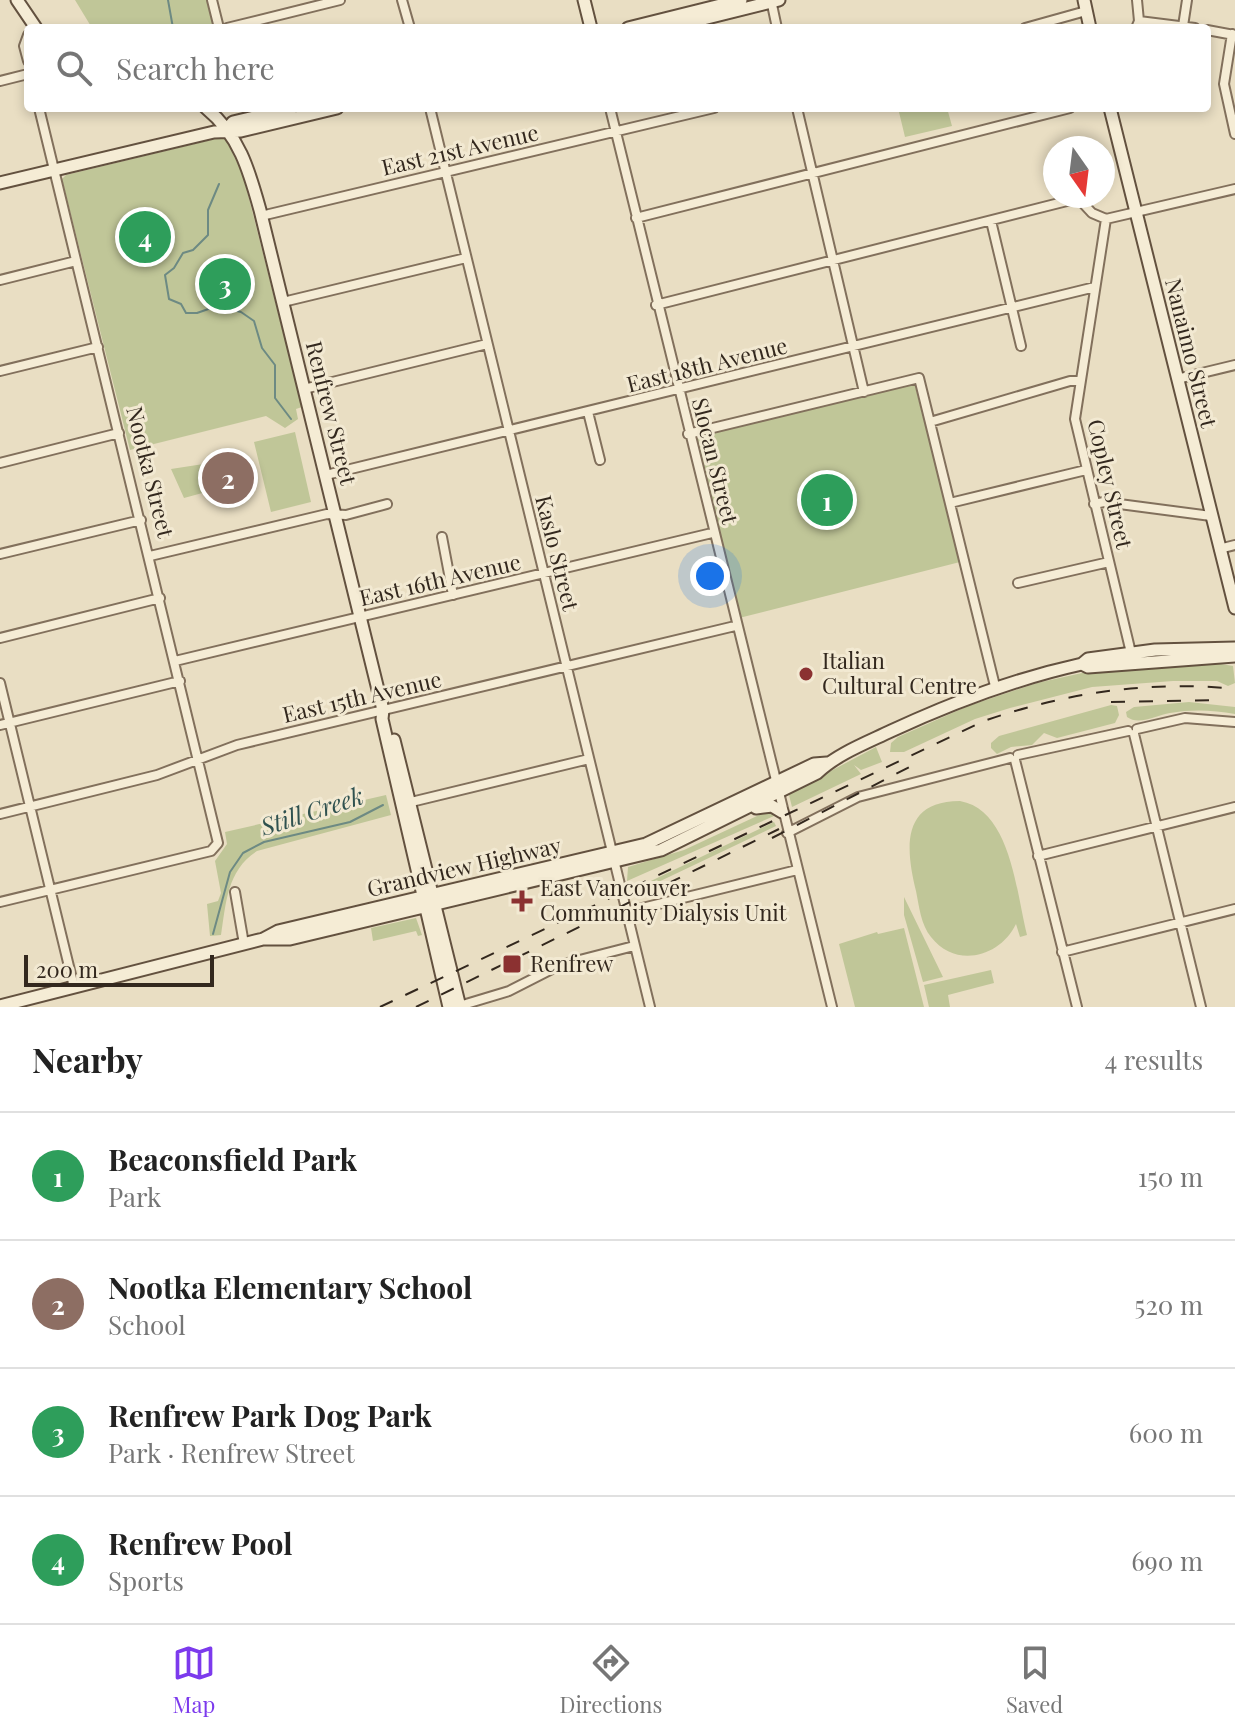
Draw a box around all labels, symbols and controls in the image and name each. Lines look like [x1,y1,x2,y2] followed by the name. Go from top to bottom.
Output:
[24,24,1211,112] search box
[52,46,96,90] icon: search
[116,48,275,88] text: Search here
[378,116,541,182] street label: East 21st Avenue
[1043,136,1115,208] north arrow
[119,207,171,267] pin: 4
[199,254,251,314] pin: 3
[1159,275,1225,432] street label: Nanaimo Street
[623,330,790,399] street label: East 18th Avenue
[300,338,365,489] street label: Renfrew Street
[686,394,746,528] street label: Slocan Street
[120,403,182,542] street label: Nootka Street
[1082,416,1141,553] street label: Copley Street
[202,448,254,508] pin: 2
[801,470,853,530] pin: 1
[529,492,587,615] street label: Kaslo Street
[356,546,523,612] street label: East 16th Avenue
[690,556,730,596] your location
[822,645,977,700] place label: Italian Cultural Centre
[279,663,444,729] street label: East 15th Avenue
[797,665,815,683] marker: Italian Cultural Centre
[255,778,367,842] water label: Still Creek
[364,829,564,903] street label: Grandview Highway
[540,872,788,927] place label: East Vancouver Community Dialysis Unit
[511,890,533,912] marker: East Vancouver Community Dialysis Unit
[530,948,613,978] place label: Renfrew
[24,951,214,987] scale bar
[501,953,523,975] marker: Renfrew
[36,954,98,984] text: 200 m
[32,1036,143,1082] text: Nearby
[1104,1042,1203,1077] text: 4 results
[108,1139,357,1179] text: Beaconsfield Park
[53,1159,63,1194] text: 1
[1138,1159,1203,1194] text: 150 m
[108,1179,161,1214] text: Park
[108,1267,472,1307] text: Nootka Elementary School
[51,1287,65,1322] text: 2
[1135,1287,1203,1322] text: 520 m
[108,1307,186,1342] text: School
[108,1395,432,1435] text: Renfrew Park Dog Park
[52,1415,64,1450] text: 3
[1129,1415,1203,1450] text: 600 m
[108,1435,355,1470] text: Park · Renfrew Street
[108,1523,293,1563] text: Renfrew Pool
[51,1543,65,1578] text: 4
[1131,1543,1203,1578] text: 690 m
[108,1563,184,1598] text: Sports
[172,1641,216,1719] tab: Map
[559,1641,662,1719] tab: Directions
[1006,1641,1063,1719] tab: Saved

